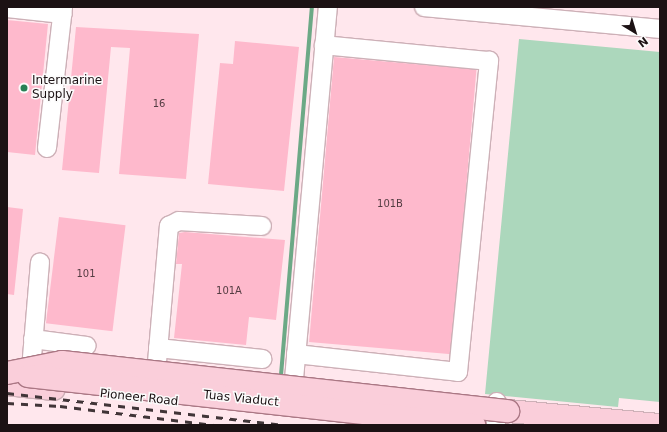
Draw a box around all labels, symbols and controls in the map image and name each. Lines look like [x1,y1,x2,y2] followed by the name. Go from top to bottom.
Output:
[615,12,655,52] north arrow
[635,34,650,50] text: N
[32,74,102,102] place label: Intermarine Supply
[19,83,29,93] marker: Intermarine Supply
[153,98,165,110] house number: 16
[377,198,403,210] house number: 101B
[76,268,96,280] house number: 101
[216,285,242,297] house number: 101A
[99,387,179,409] street label: Pioneer Road
[203,388,279,410] street label: Tuas Viaduct

